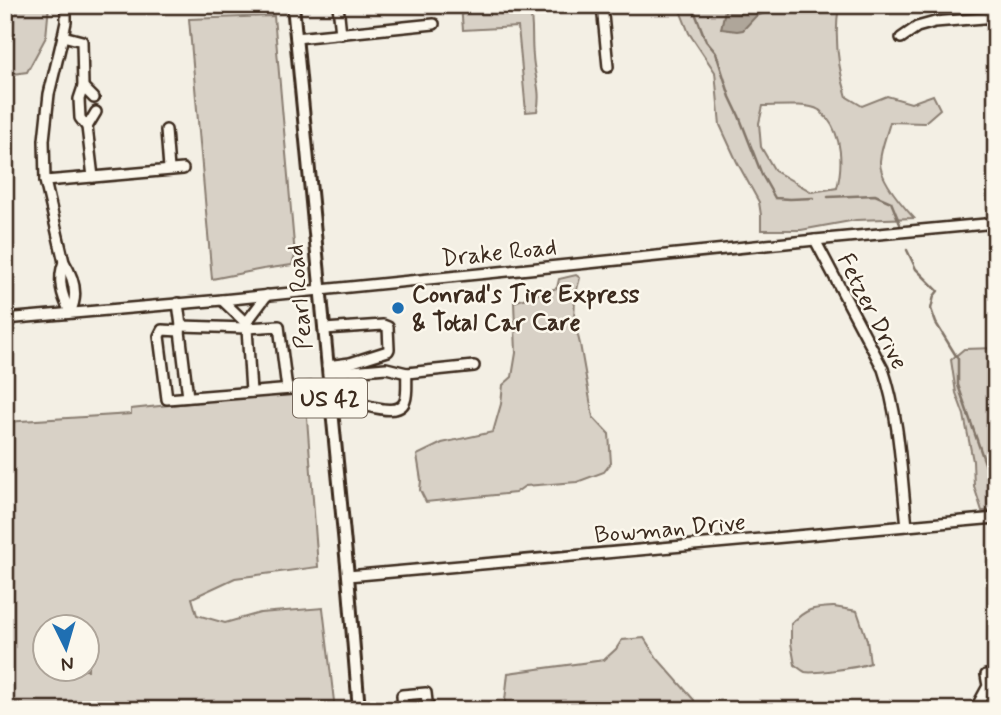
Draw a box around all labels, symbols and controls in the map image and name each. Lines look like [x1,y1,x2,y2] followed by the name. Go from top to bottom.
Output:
[440,232,558,275] street label: Drake Road
[280,243,321,351] street label: Pearl Road
[829,248,914,375] street label: Fetzer Drive
[412,280,640,339] place label: Conrad's Tire Express & Total Car Care
[390,300,406,316] marker: Conrad's Tire Express & Total Car Care
[293,378,367,418] road number: US 42
[593,507,747,552] street label: Bowman Drive
[32,614,102,684] north arrow
[60,650,75,676] text: N

